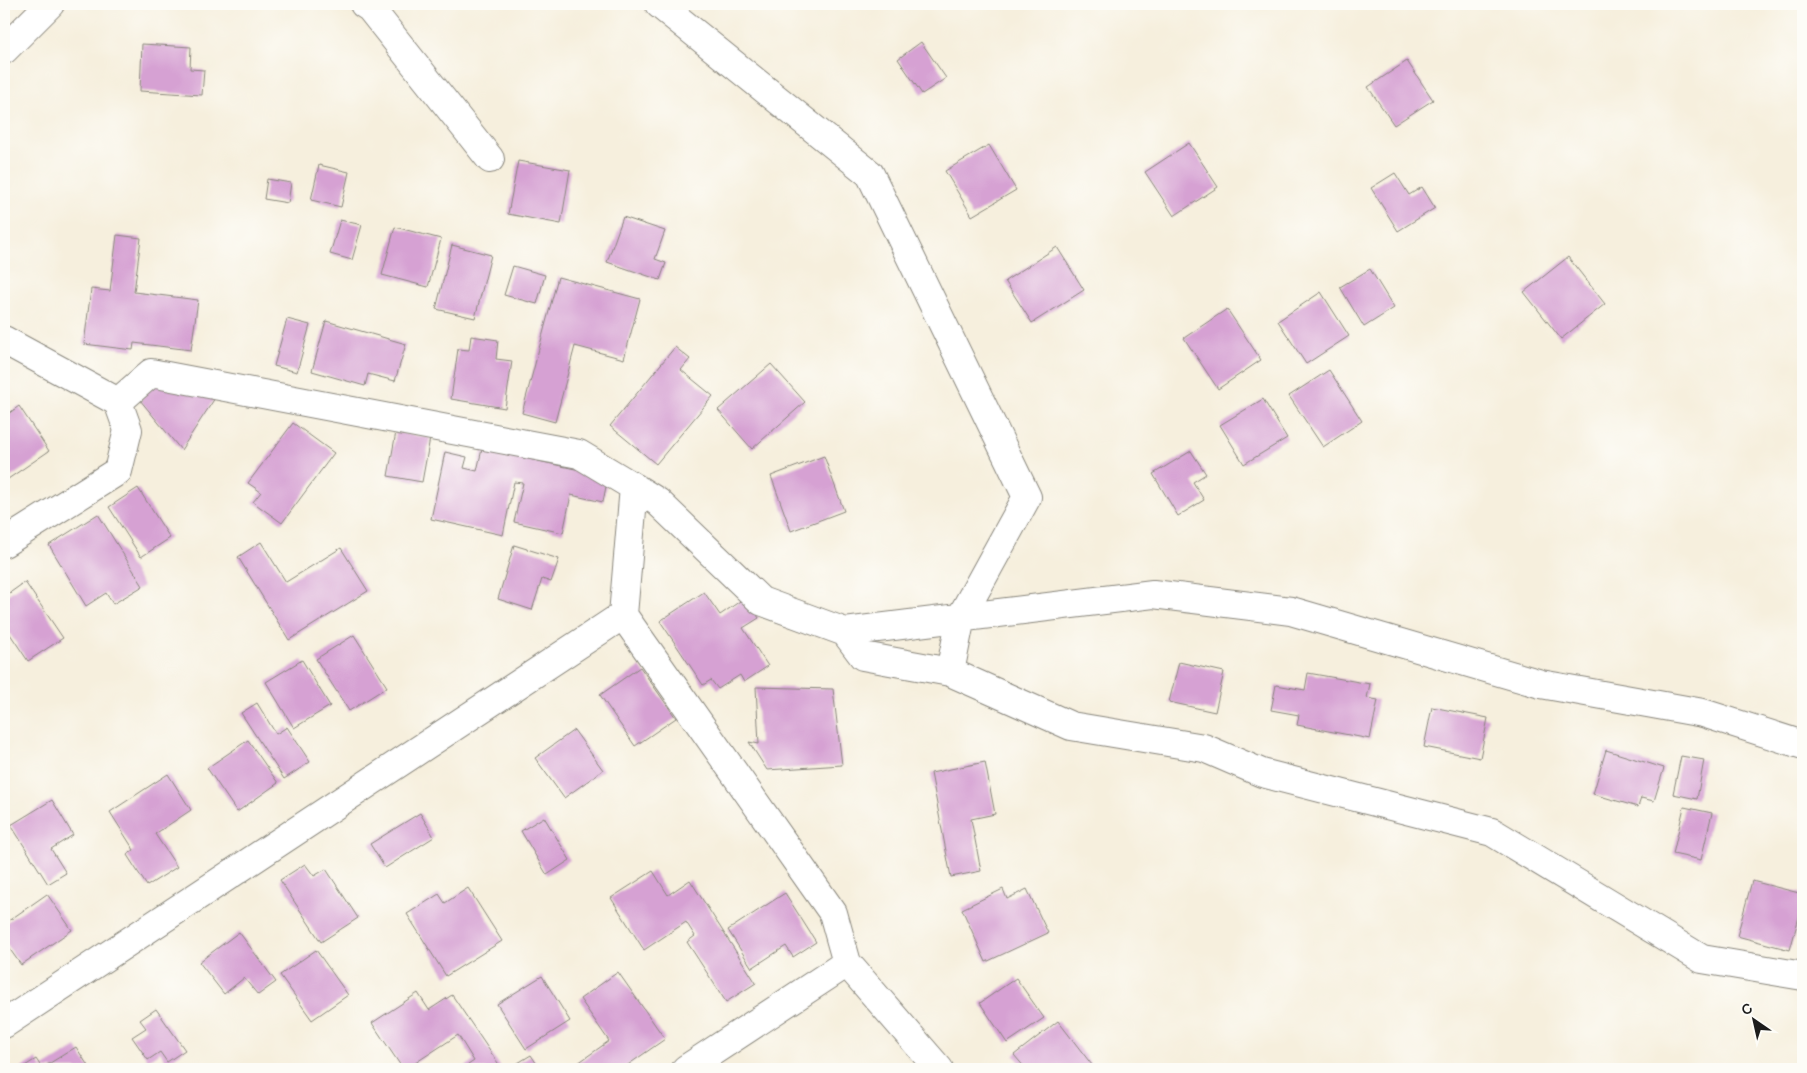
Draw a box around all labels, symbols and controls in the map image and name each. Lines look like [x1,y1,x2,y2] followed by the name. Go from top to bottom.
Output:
[1730,996,1780,1046] north arrow
[1738,1000,1756,1019] text: С

